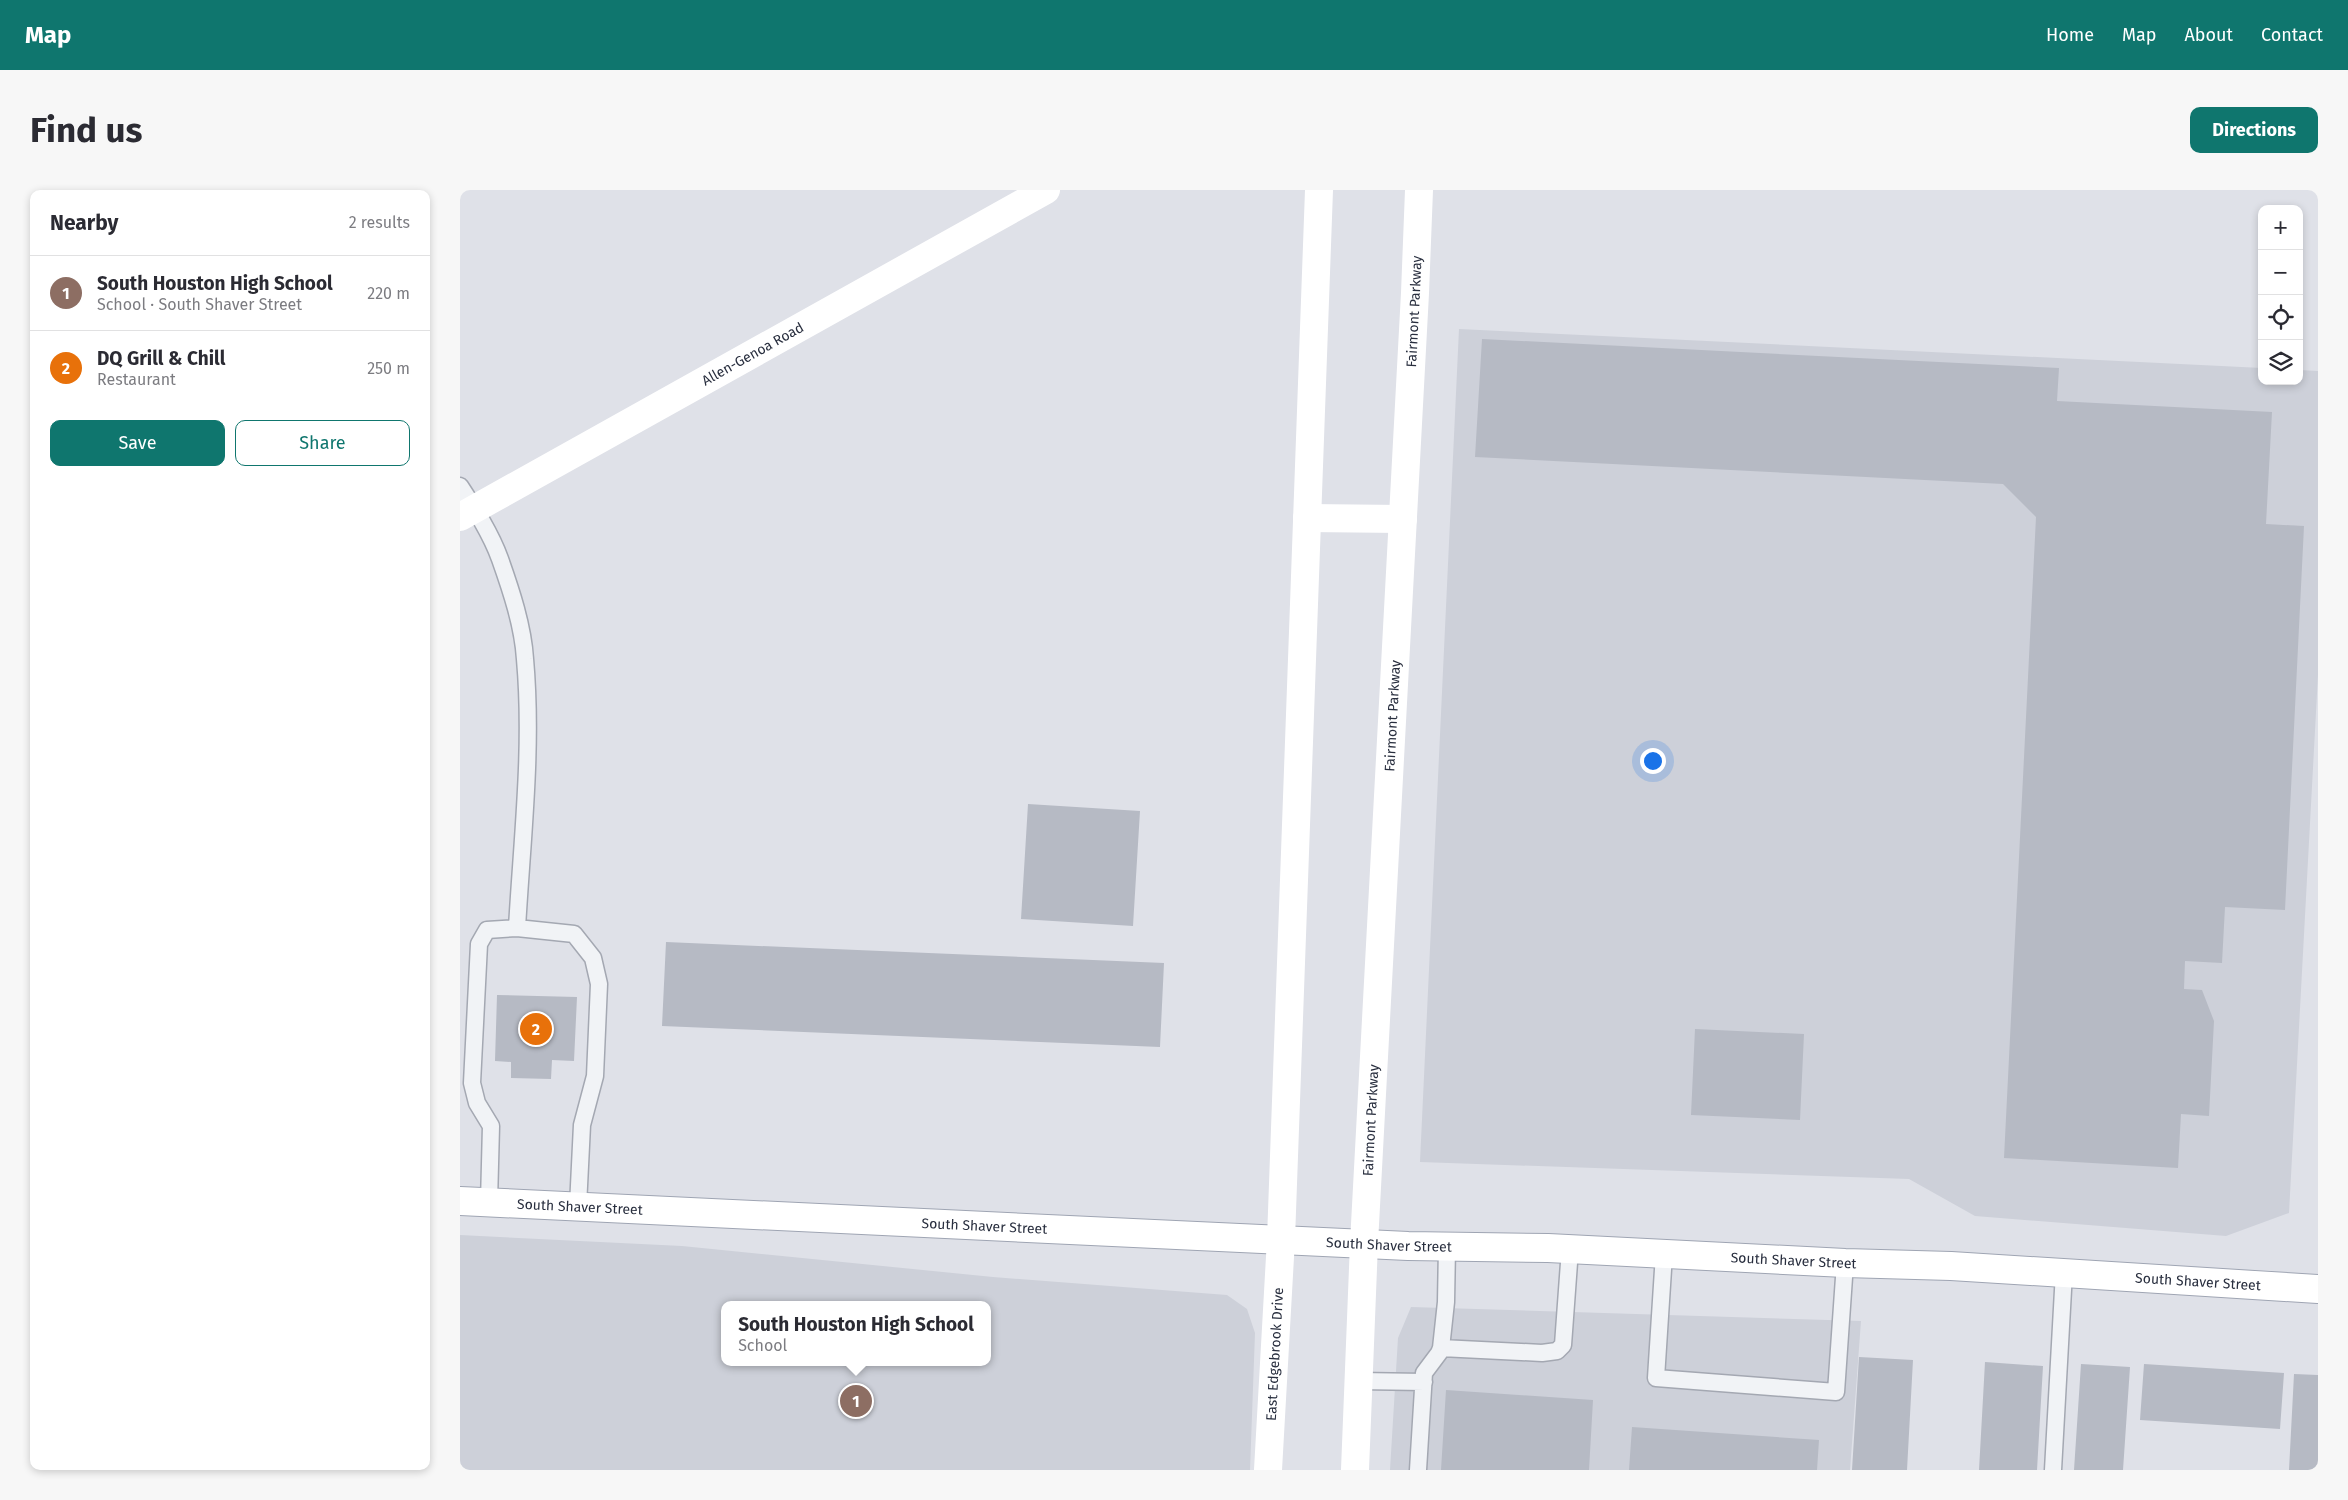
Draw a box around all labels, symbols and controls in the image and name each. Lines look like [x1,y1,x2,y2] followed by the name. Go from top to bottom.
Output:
[25,21,71,49] text: Map
[2046,24,2094,46] text: Home
[2122,24,2156,46] text: Map
[2184,24,2233,46] text: About
[2261,24,2323,46] text: Contact
[2190,107,2318,153] button: Directions
[30,109,142,151] text: Find us
[2258,205,2303,385] map controls
[2258,205,2303,250] button: +
[50,210,118,236] text: Nearby
[349,213,410,232] text: 2 results
[2258,250,2303,295] button: −
[1403,255,1425,368] street label: Fairmont Parkway
[97,272,333,295] text: South Houston High School
[62,284,70,303] text: 1
[367,284,410,303] text: 220 m
[97,295,302,314] text: School · South Shaver Street
[2258,295,2303,340] button: locate
[699,319,807,389] street label: Allen-Genoa Road
[2258,340,2303,385] button: layers
[97,347,225,370] text: DQ Grill & Chill
[62,359,70,378] text: 2
[367,359,410,378] text: 250 m
[97,370,176,389] text: Restaurant
[50,420,225,466] button: Save
[235,420,410,466] button: Share
[1381,659,1404,772] street label: Fairmont Parkway
[1640,748,1666,774] your location
[520,1010,552,1048] pin: 2
[1359,1064,1382,1177] street label: Fairmont Parkway
[517,1195,644,1218] street label: South Shaver Street
[921,1214,1049,1237] street label: South Shaver Street
[1326,1234,1453,1255] street label: South Shaver Street
[1730,1249,1858,1272] street label: South Shaver Street
[2135,1269,2262,1294] street label: South Shaver Street
[1262,1287,1287,1422] street label: East Edgebrook Drive
[721,1301,991,1366] popup
[738,1313,974,1336] text: South Houston High School
[738,1336,787,1355] text: School
[840,1382,872,1420] pin: 1

